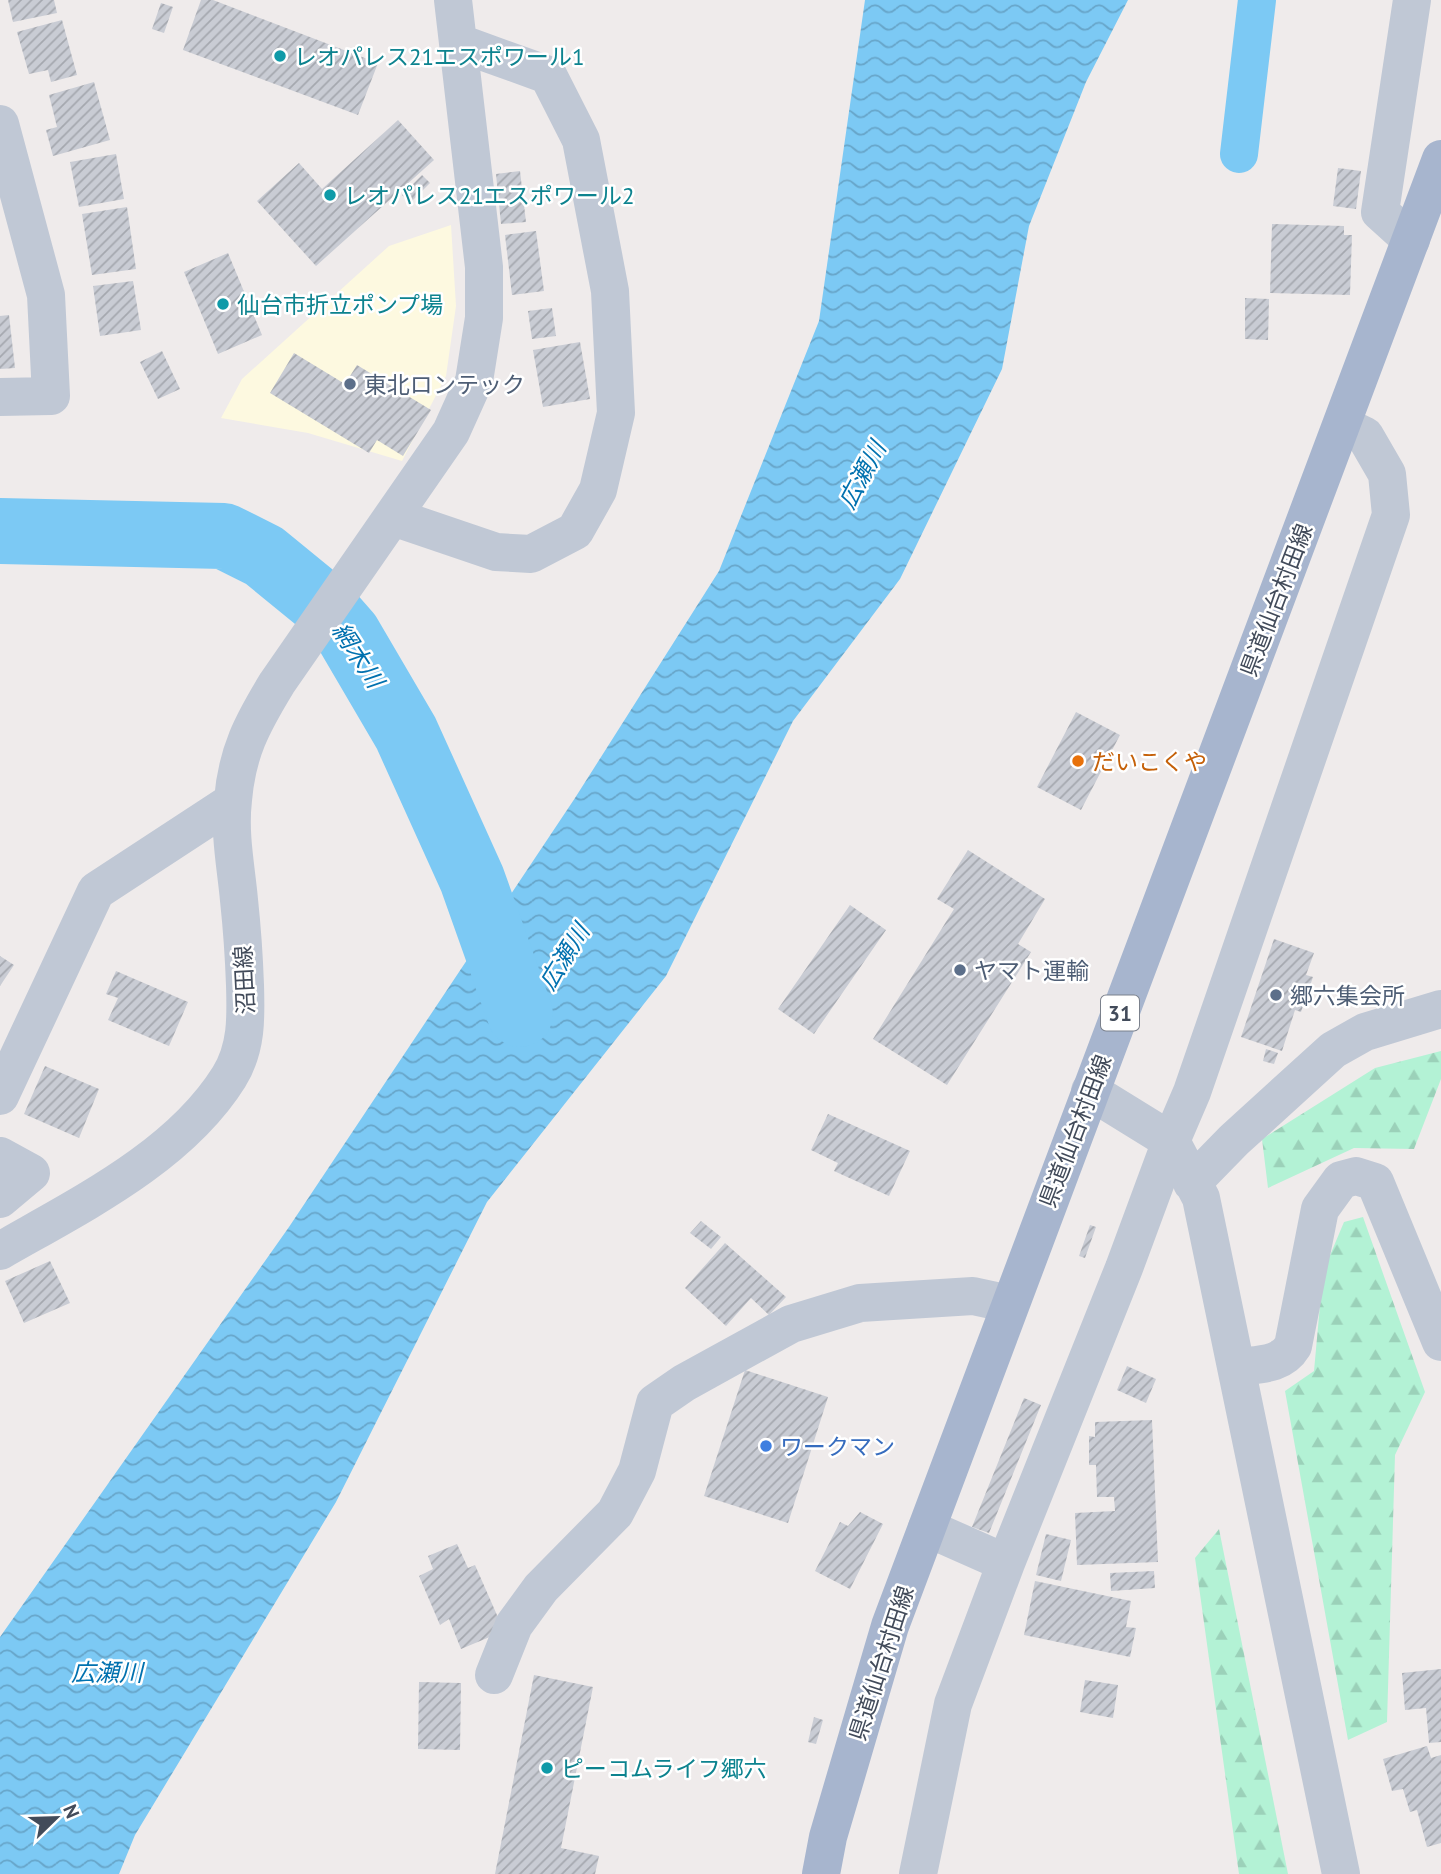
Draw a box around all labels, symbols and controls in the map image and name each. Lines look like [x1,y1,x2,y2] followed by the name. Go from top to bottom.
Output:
[294,42,585,71] place label: レオパレス21エスポワール1
[272,48,288,64] marker: レオパレス21エスポワール1
[344,181,635,210] place label: レオパレス21エスポワール2
[322,187,338,203] marker: レオパレス21エスポワール2
[237,290,443,319] place label: 仙台市折立ポンプ場
[215,296,231,312] marker: 仙台市折立ポンプ場
[364,370,525,399] place label: 東北ロンテック
[342,376,358,392] marker: 東北ロンテック
[831,433,894,514] water label: 広瀬川
[1234,520,1318,680] street label: 県道仙台村田線
[325,616,392,696] water label: 網木川
[1092,747,1207,776] place label: だいこくや
[1070,753,1086,769] marker: だいこくや
[532,916,598,996] water label: 広瀬川
[228,945,260,1015] street label: 沼田線
[974,956,1089,985] place label: ヤマト運輸
[952,962,968,978] marker: ヤマト運輸
[1290,981,1405,1010] place label: 郷六集会所
[1268,987,1284,1003] marker: 郷六集会所
[1101,996,1139,1030] road number: 31
[1033,1051,1117,1211] street label: 県道仙台村田線
[780,1432,895,1461] place label: ワークマン
[758,1438,774,1454] marker: ワークマン
[842,1582,920,1744] street label: 県道仙台村田線
[71,1657,146,1688] water label: 広瀬川
[561,1754,767,1783] place label: ピーコムライフ郷六
[539,1760,555,1776] marker: ピーコムライフ郷六
[21,1783,91,1853] north arrow
[58,1801,85,1822] text: N

